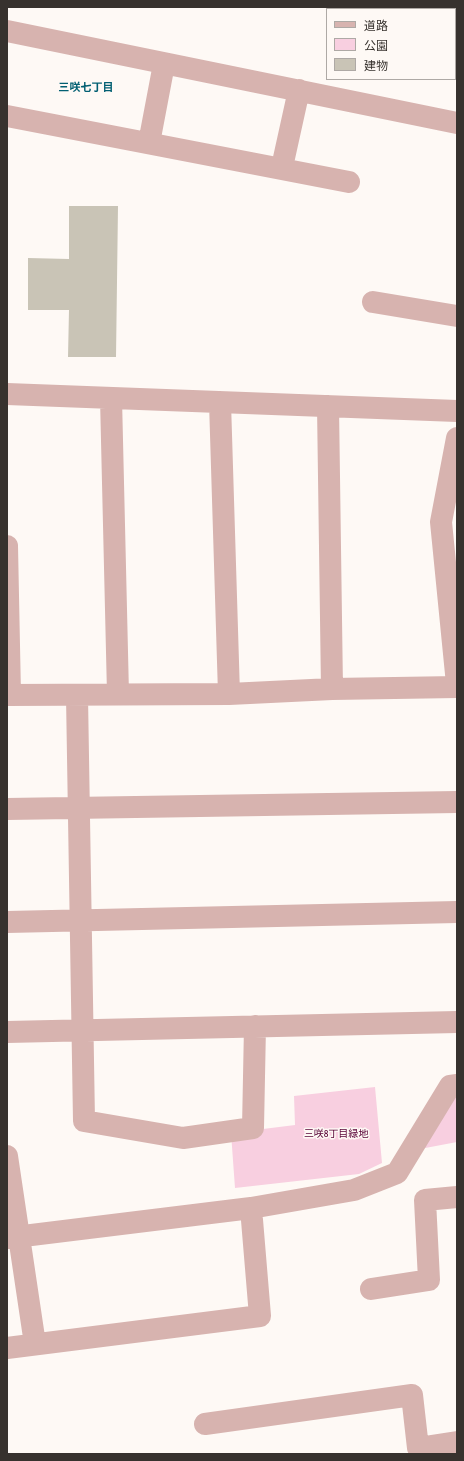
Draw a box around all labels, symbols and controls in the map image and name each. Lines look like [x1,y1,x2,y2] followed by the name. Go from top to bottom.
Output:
[326,8,456,80] legend
[364,19,388,33] text: 道路
[364,39,388,53] text: 公園
[364,59,388,73] text: 建物
[59,81,113,95] district label: 三咲七丁目
[304,1128,368,1140] park label: 三咲8丁目緑地

